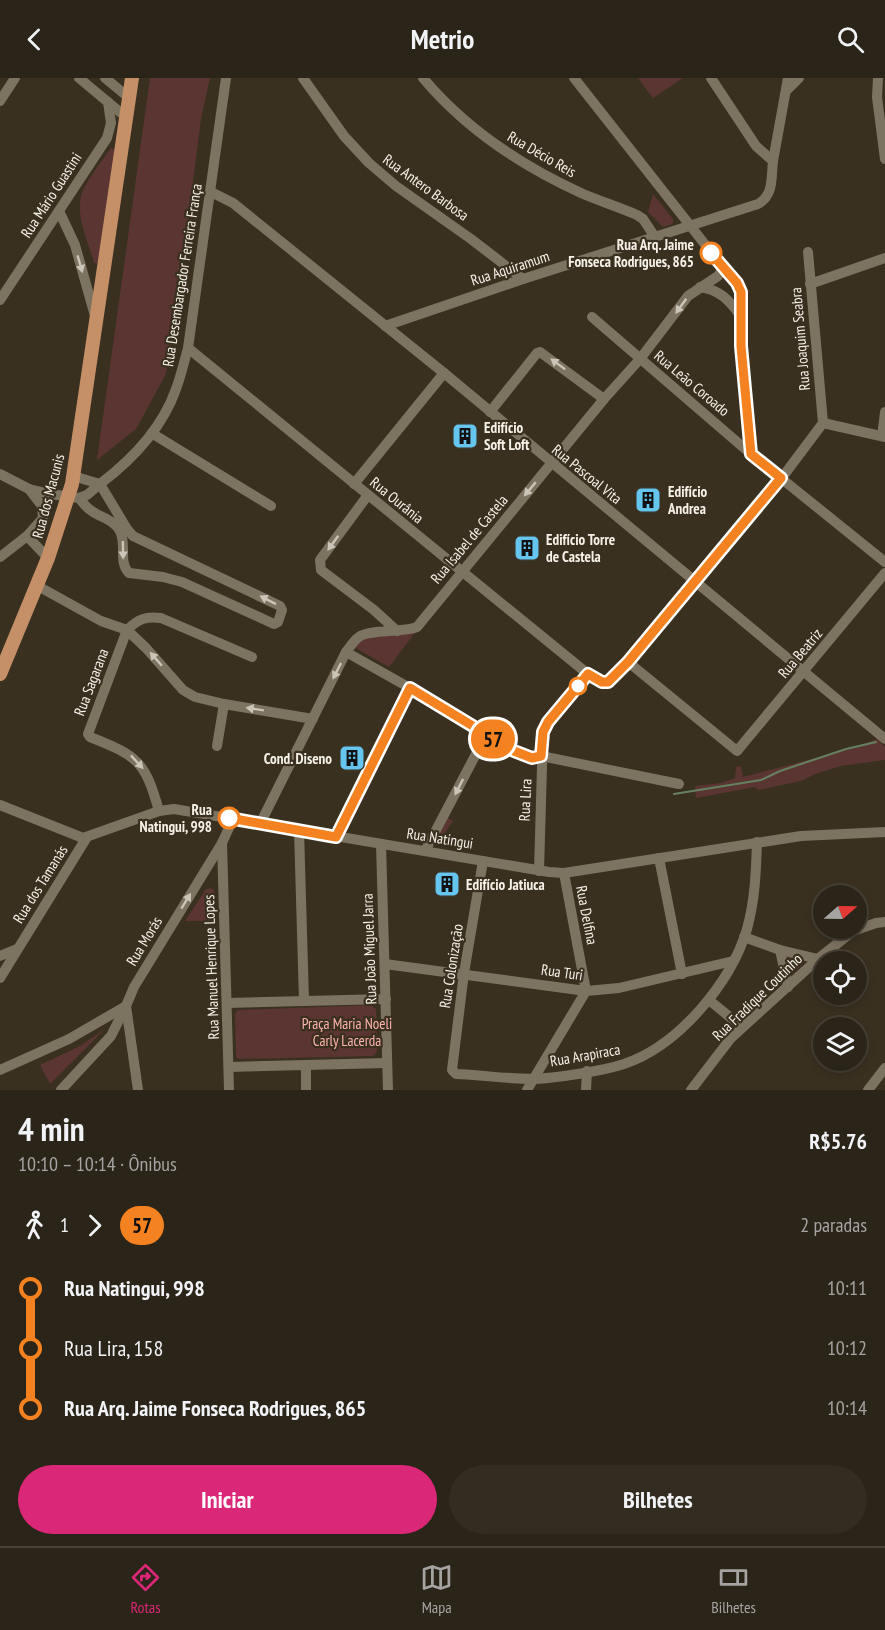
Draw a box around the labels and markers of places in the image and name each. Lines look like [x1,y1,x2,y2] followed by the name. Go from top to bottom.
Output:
[568,235,694,271] place label: Rua Arq. Jaime Fonseca Rodrigues, 865
[700,242,722,264] marker: Rua Arq. Jaime Fonseca Rodrigues, 865
[484,418,530,454] place label: Edifício Soft Loft
[450,421,480,451] building icon: Edifício Soft Loft
[667,482,708,518] place label: Edifício Andrea
[633,485,663,515] building icon: Edifício Andrea
[546,530,615,566] place label: Edifício Torre de Castela
[512,533,542,563] building icon: Edifício Torre de Castela
[569,677,587,695] unlabelled marker
[337,743,367,773] building icon: Cond. Diseno
[264,749,332,768] place label: Cond. Diseno
[140,800,212,836] place label: Rua Natingui, 998
[218,807,240,829] marker: Rua Natingui, 998
[432,869,462,899] building icon: Edifício Jatiuca
[466,875,545,894] place label: Edifício Jatiuca

